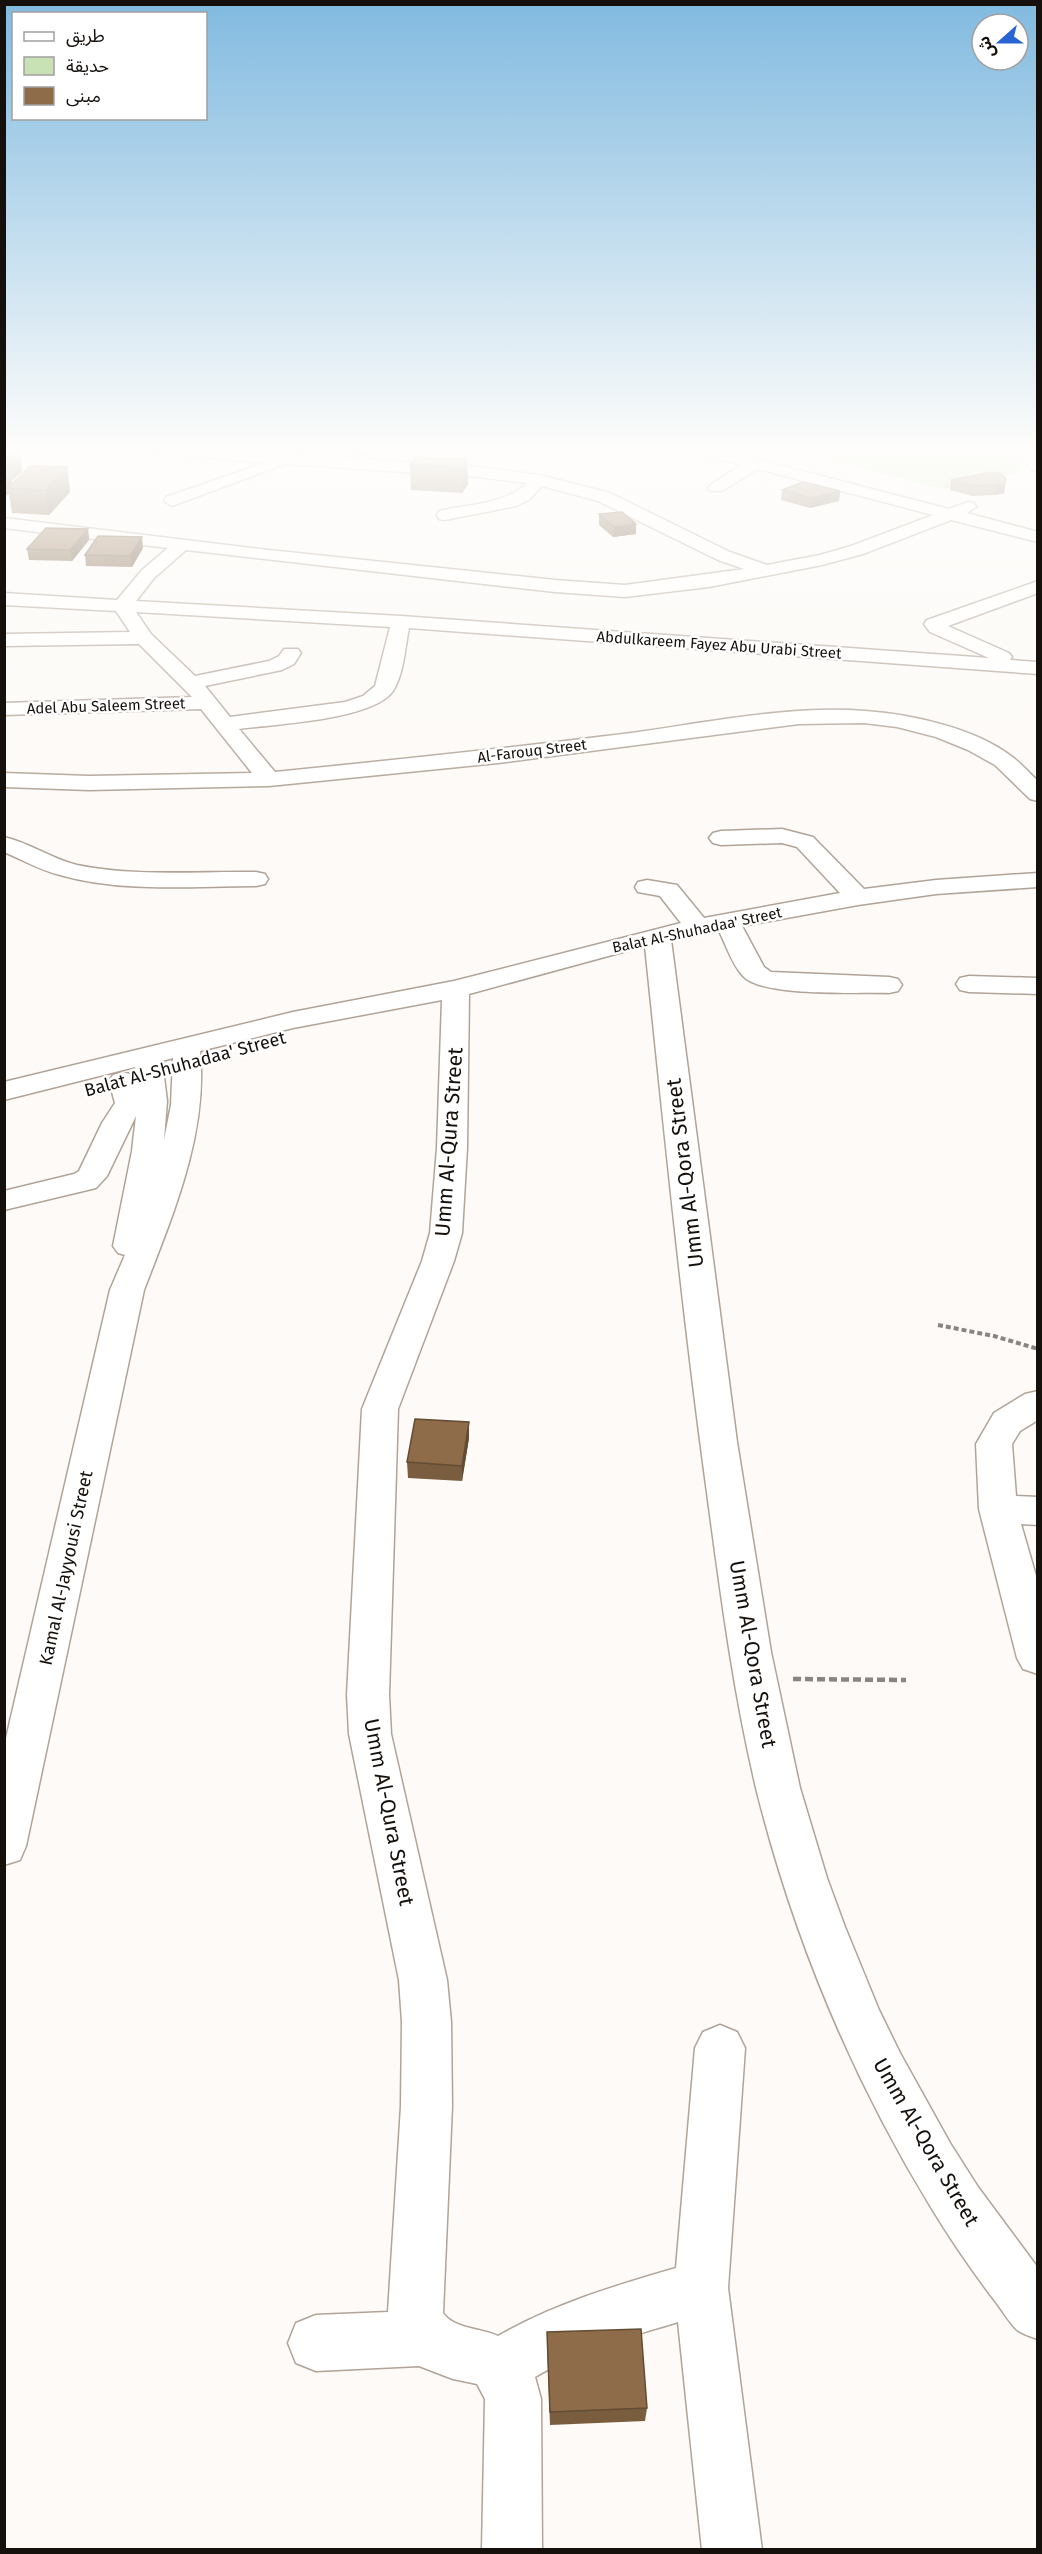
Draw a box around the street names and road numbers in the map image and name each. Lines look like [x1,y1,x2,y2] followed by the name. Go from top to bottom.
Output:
[596,627,843,663] street label: Abdulkareem Fayez Abu Urabi Street
[26,694,186,718] street label: Adel Abu Saleem Street
[476,735,588,767] street label: Al-Farouq Street
[611,903,784,957] street label: Balat Al-Shuhadaa' Street
[82,1026,289,1101] street label: Balat Al-Shuhadaa' Street
[429,1046,469,1238] street label: Umm Al-Qura Street
[660,1077,709,1269] street label: Umm Al-Qora Street
[35,1468,98,1667] street label: Kamal Al-Jayyousi Street
[724,1558,782,1750] street label: Umm Al-Qora Street
[358,1716,420,1908] street label: Umm Al-Qura Street
[867,2053,985,2231] street label: Umm Al-Qora Street

